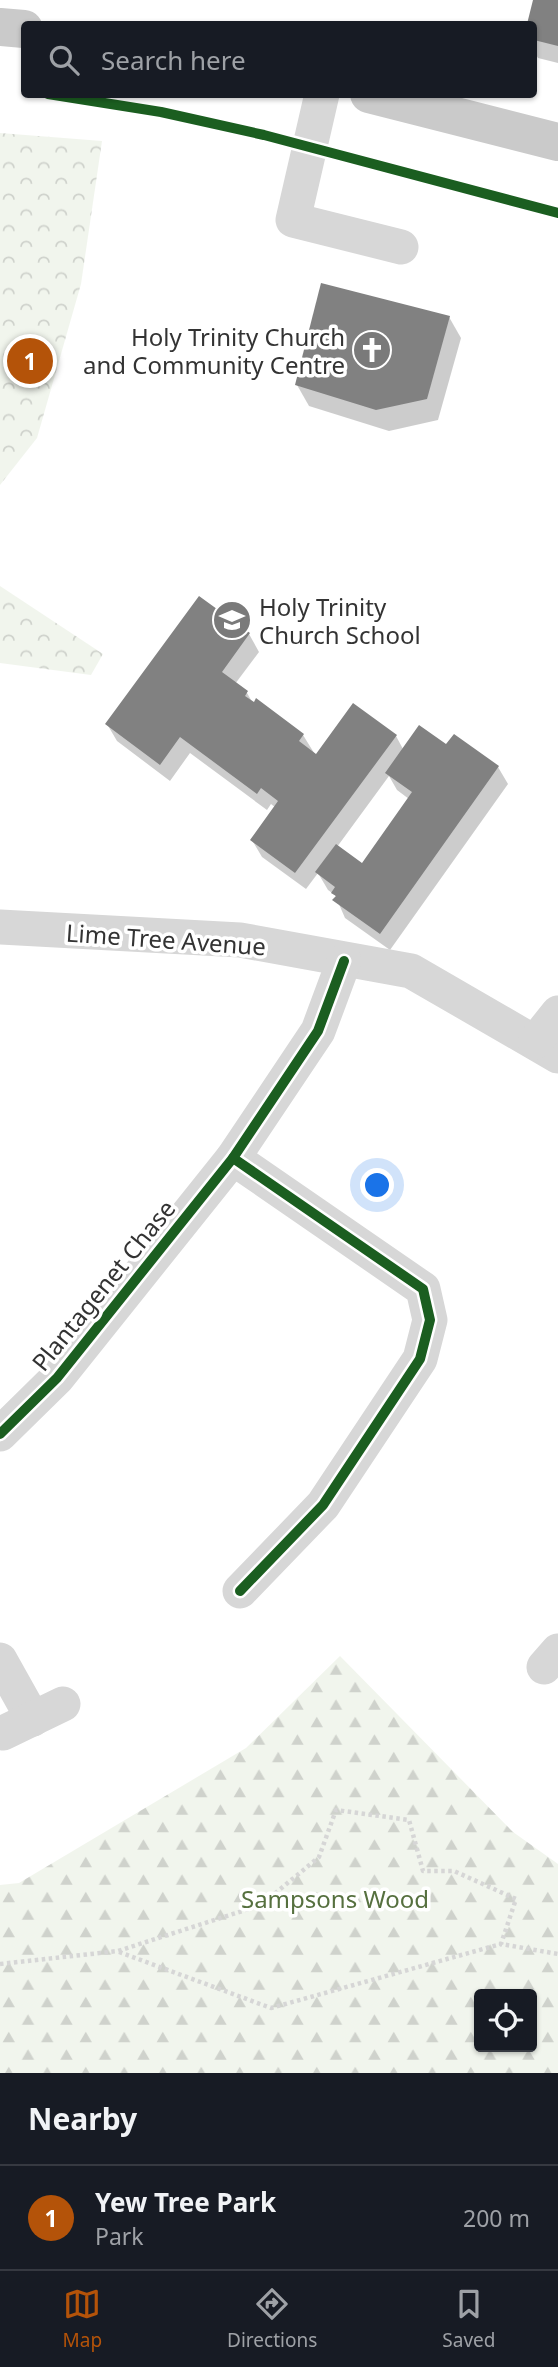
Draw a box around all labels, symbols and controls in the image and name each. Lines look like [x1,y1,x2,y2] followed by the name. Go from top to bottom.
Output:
[21,21,537,98] search box
[45,41,83,79] icon: search
[101,42,246,78] text: Search here
[83,320,345,381] place label: Holy Trinity Church and Community Centre
[351,329,393,371] church icon: Holy Trinity Church and Community Centre
[7,335,53,387] pin: 1
[259,590,421,651] place label: Holy Trinity Church School
[211,599,253,641] school or university icon: Holy Trinity Church School
[65,916,267,962] street label: Lime Tree Avenue
[360,1168,394,1202] your location
[24,1193,182,1377] street label: Plantagenet Chase
[241,1882,429,1915] park label: Sampsons Wood
[474,1989,537,2052] map controls
[474,1989,537,2052] button: locate
[28,2098,137,2139] text: Nearby
[95,2184,276,2220] text: Yew Tree Park
[44,2202,58,2234] text: 1
[463,2202,530,2234] text: 200 m
[95,2220,144,2252] text: Park
[63,2285,102,2353] tab: Map
[227,2285,317,2353] tab: Directions
[442,2285,495,2353] tab: Saved

